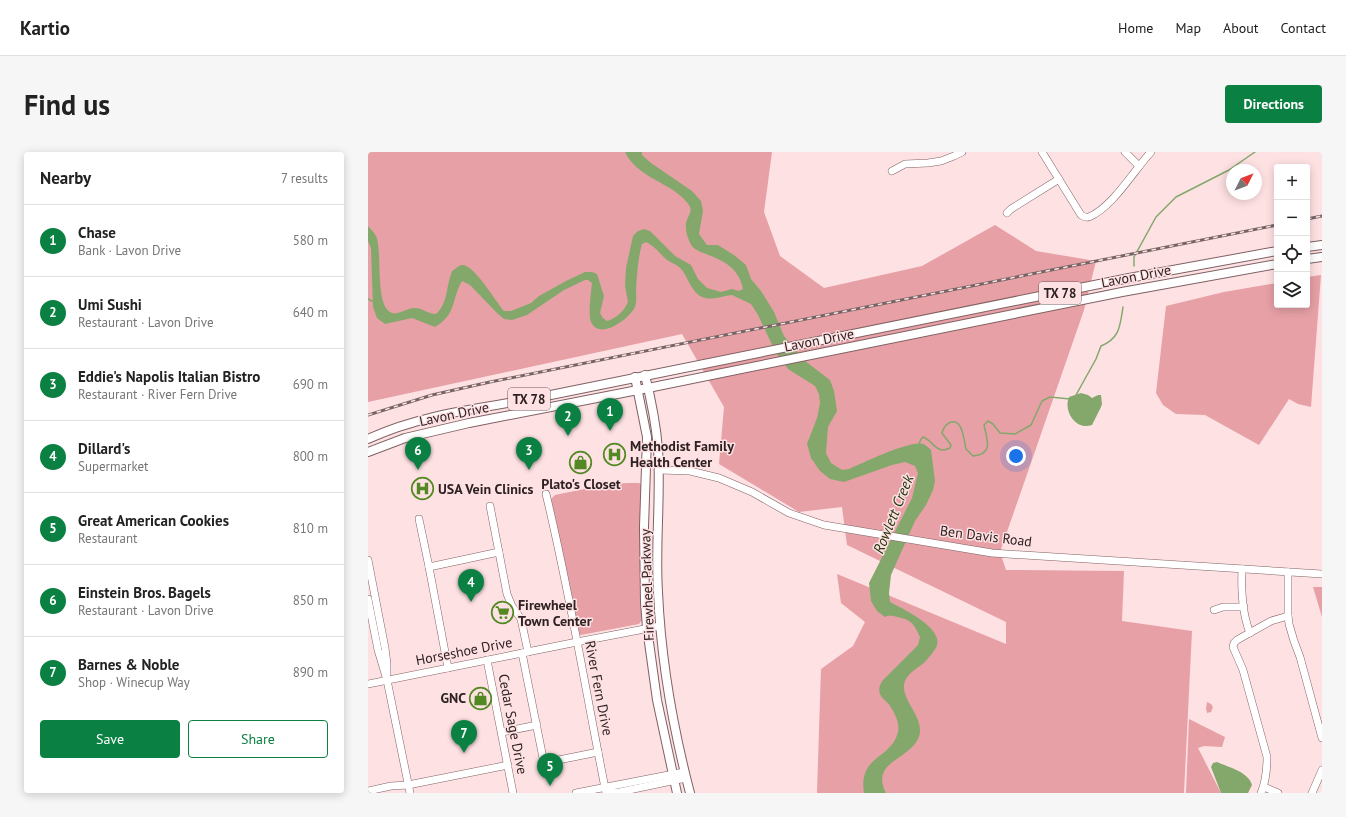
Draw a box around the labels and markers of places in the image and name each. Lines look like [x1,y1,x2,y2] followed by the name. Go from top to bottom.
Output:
[597,398,623,431] pin: 1
[555,403,581,436] pin: 2
[405,437,431,470] pin: 6
[516,437,542,470] pin: 3
[630,437,734,471] place label: Methodist Family Health Center
[602,441,628,467] hospital icon: Methodist Family Health Center
[568,449,594,475] shop icon: Plato's Closet
[541,475,621,493] place label: Plato's Closet
[410,476,436,502] hospital icon: USA Vein Clinics
[438,480,534,498] place label: USA Vein Clinics
[458,569,484,602] pin: 4
[518,596,592,630] place label: Firewheel Town Center
[489,600,515,626] supermarket icon: Firewheel Town Center
[468,685,494,711] shop icon: GNC
[440,689,466,707] place label: GNC
[451,720,477,753] pin: 7
[537,753,563,786] pin: 5

